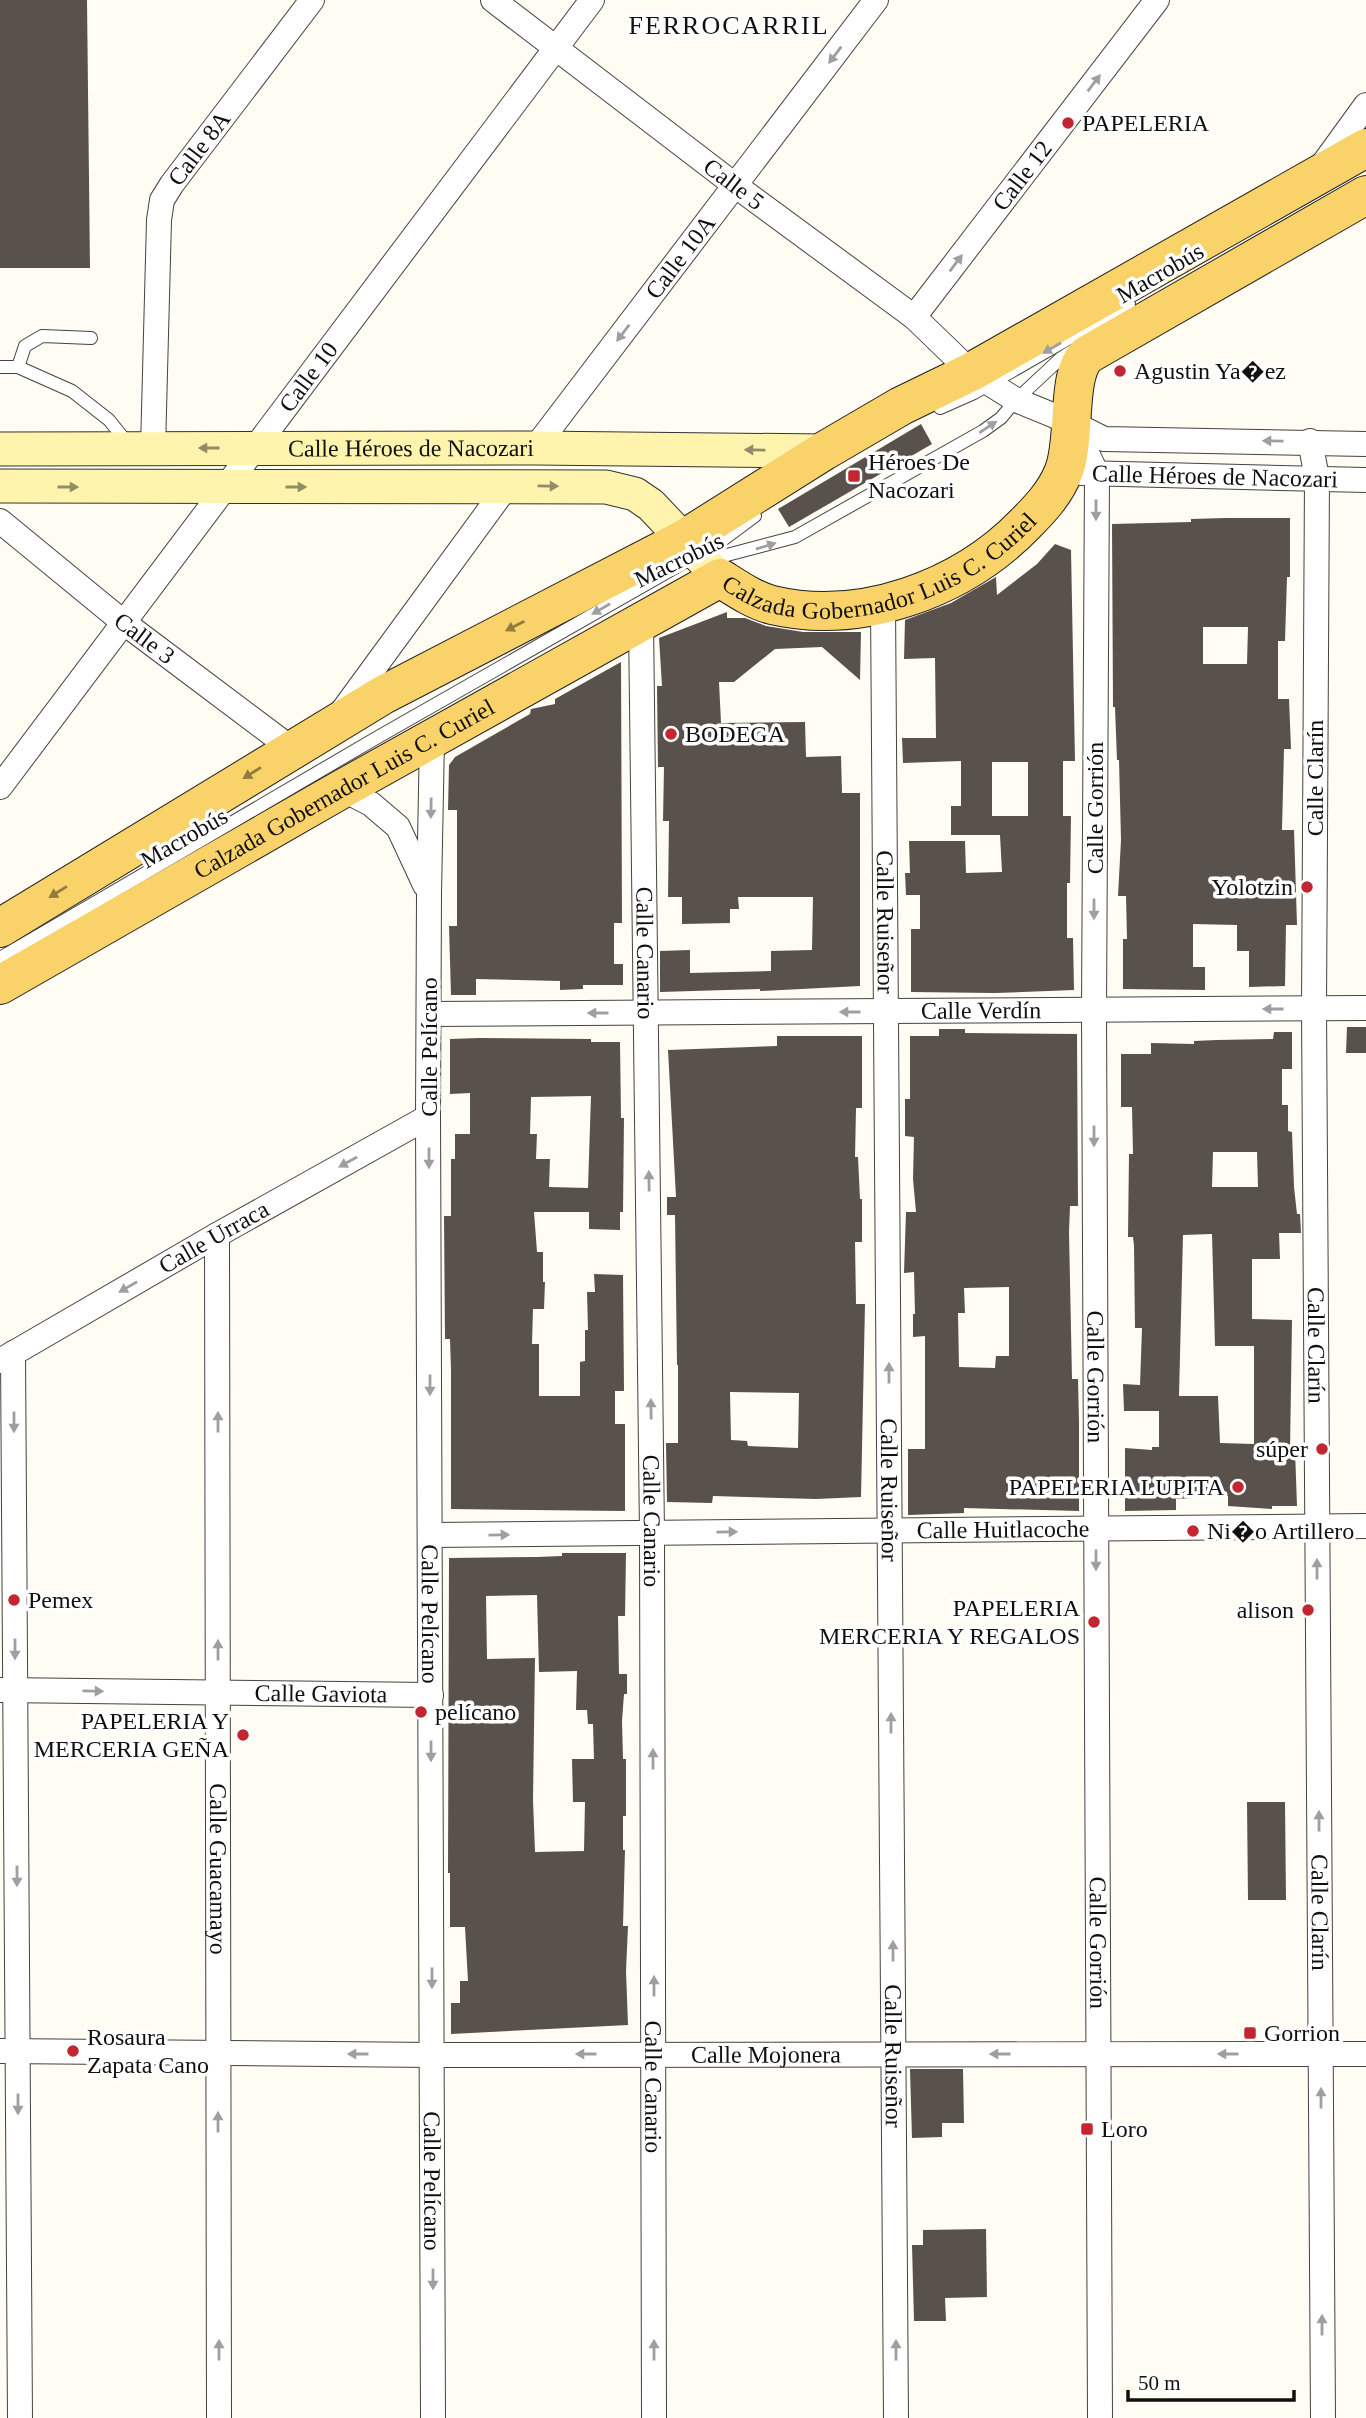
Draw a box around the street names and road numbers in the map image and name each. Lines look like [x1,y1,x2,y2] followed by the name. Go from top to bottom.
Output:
[163,106,236,190] street label: Calle 8A
[987,136,1057,216] street label: Calle 12
[698,153,769,215] street label: Calle 5
[640,210,721,304] street label: Calle 10A
[1112,238,1208,308] street label: Macrobús
[274,337,343,417] street label: Calle 10
[288,435,534,461] street label: Calle Héroes de Nacozari
[1092,460,1339,492] street label: Calle Héroes de Nacozari
[718,507,1042,624] street label: Calzada Gobernador Luis C. Curiel
[630,527,728,593] street label: Macrobús
[109,607,180,669] street label: Calle 3
[189,694,499,884] street label: Calzada Gobernador Luis C. Curiel
[1302,720,1328,836] street label: Calle Clarín
[1082,742,1108,874] street label: Calle Gorrión
[136,803,232,873] street label: Macrobús
[872,850,899,994] street label: Calle Ruiseñor
[631,886,659,1019] street label: Calle Canario
[416,977,442,1117] street label: Calle Pelícano
[921,997,1041,1024] street label: Calle Verdín
[154,1196,273,1279] street label: Calle Urraca
[1303,1287,1330,1404] street label: Calle Clarín
[1082,1310,1109,1443] street label: Calle Gorrión
[876,1418,903,1562] street label: Calle Ruiseñor
[638,1454,665,1587] street label: Calle Canario
[917,1516,1089,1543] street label: Calle Huitlacoche
[417,1544,443,1684] street label: Calle Pelícano
[254,1680,388,1707] street label: Calle Gaviota
[205,1783,231,1955] street label: Calle Guacamayo
[1306,1854,1333,1971] street label: Calle Clarín
[1085,1876,1111,2009] street label: Calle Gorrión
[880,1984,907,2128] street label: Calle Ruiseñor
[640,2021,666,2153] street label: Calle Canario
[691,2042,841,2068] street label: Calle Mojonera
[419,2111,445,2251] street label: Calle Pelícano

